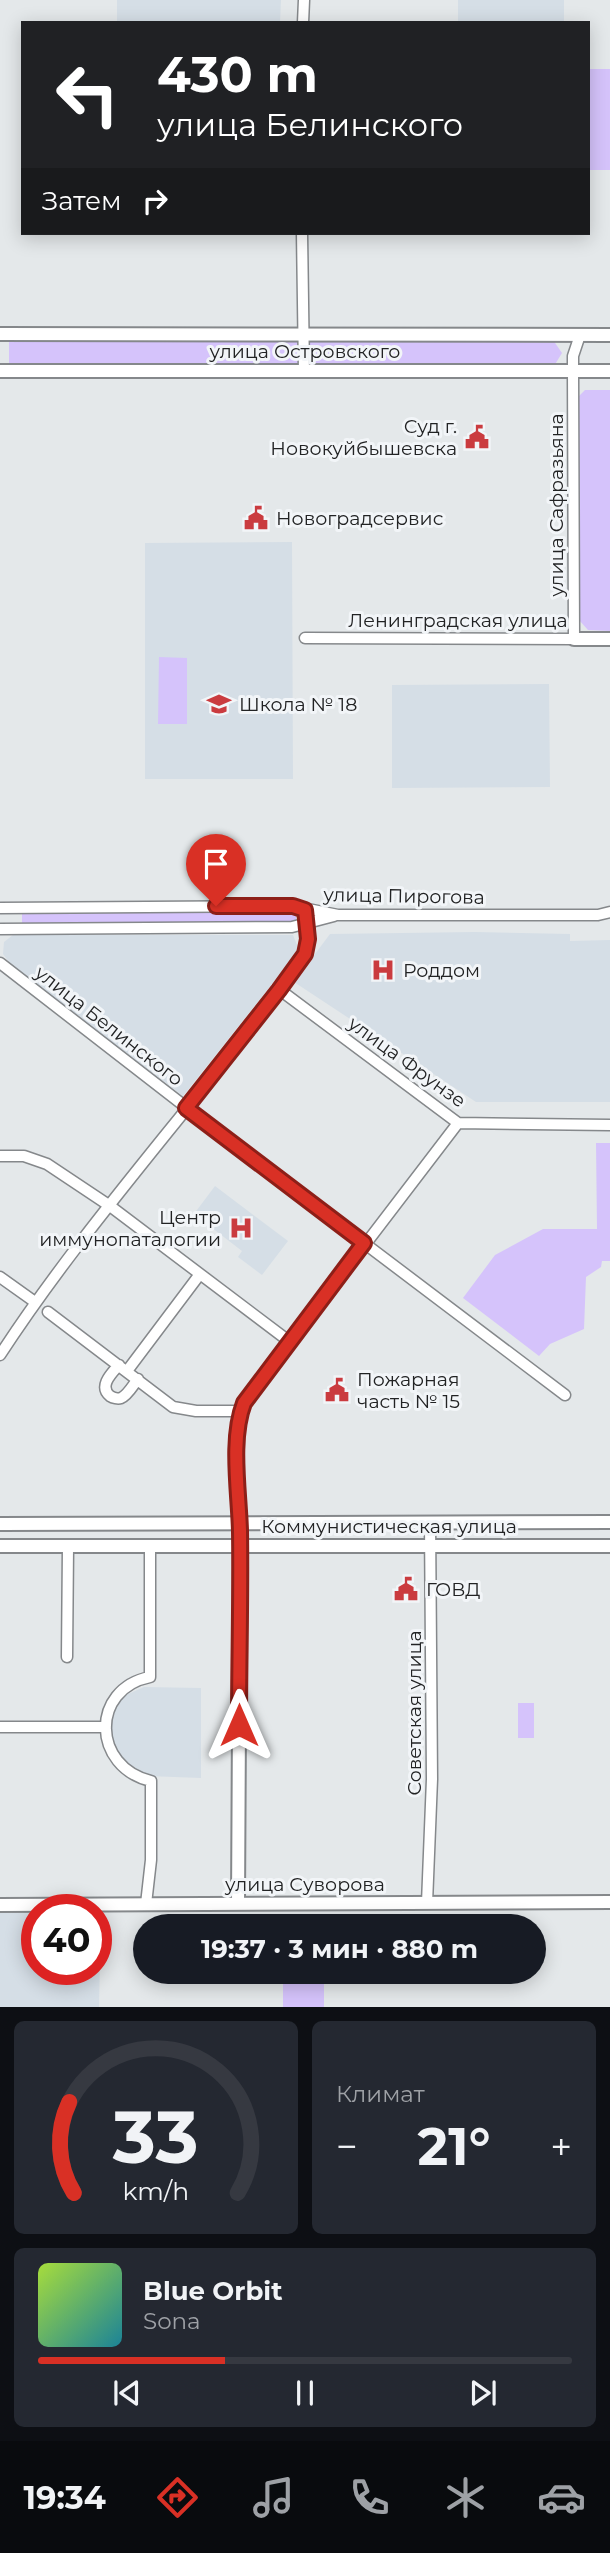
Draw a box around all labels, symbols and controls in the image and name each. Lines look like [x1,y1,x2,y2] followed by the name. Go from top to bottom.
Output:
[157,45,318,104] text: 430 m
[42,49,133,140] icon: left
[157,105,463,144] text: улица Белинского
[136,182,174,220] icon: right
[42,185,122,217] text: Затем
[209,340,400,363] street label: улица Островского
[545,413,568,598] street label: улица Сафразьяна
[270,415,457,460] place label: Суд г. Новокуйбышевска
[463,423,491,451] public building icon: Суд г. Новокуйбышевска
[242,504,270,532] public building icon: Новоградсервис
[276,507,444,530] place label: Новоградсервис
[348,609,568,632] street label: Ленинградская улица
[205,690,233,718] school or university icon: Школа № 18
[239,693,357,716] place label: Школа № 18
[186,834,246,906] pin
[197,845,235,883] icon: arrive
[322,883,485,909] street label: улица Пирогова
[369,956,397,984] hospital icon: Роддом
[403,959,480,982] place label: Роддом
[30,960,188,1091] street label: улица Белинского
[343,1011,470,1112] street label: улица Фрунзе
[39,1206,221,1251] place label: Центр иммунопаталогии
[227,1214,255,1242] hospital icon: Центр иммунопаталогии
[357,1368,460,1413] place label: Пожарная часть № 15
[323,1376,351,1404] public building icon: Пожарная часть № 15
[261,1515,517,1538] street label: Коммунистическая улица
[392,1575,420,1603] public building icon: ГОВД
[426,1578,480,1601] place label: ГОВД
[403,1630,426,1796] street label: Советская улица
[202,1688,276,1762] position arrow
[224,1873,385,1896] street label: улица Суворова
[21,1894,112,1985] speed limit sign: 40
[201,1933,478,1965] text: 19:37 · 3 мин · 880 m
[336,2080,425,2108] text: Климат
[112,2094,199,2182] text: 33
[418,2115,490,2178] text: 21°
[336,2123,358,2170] text: −
[550,2123,572,2170] text: +
[123,2176,189,2206] text: km/h
[143,2275,282,2307] text: Blue Orbit
[143,2307,201,2335] text: Sona
[108,2374,146,2412] icon: previous
[286,2374,324,2412] icon: pause
[464,2374,502,2412] icon: next
[153,2473,202,2522] icon: directions
[249,2473,298,2522] icon: music
[345,2473,394,2522] icon: phone
[441,2473,490,2522] icon: climate
[537,2473,586,2522] icon: car
[24,2478,106,2517] text: 19:34

